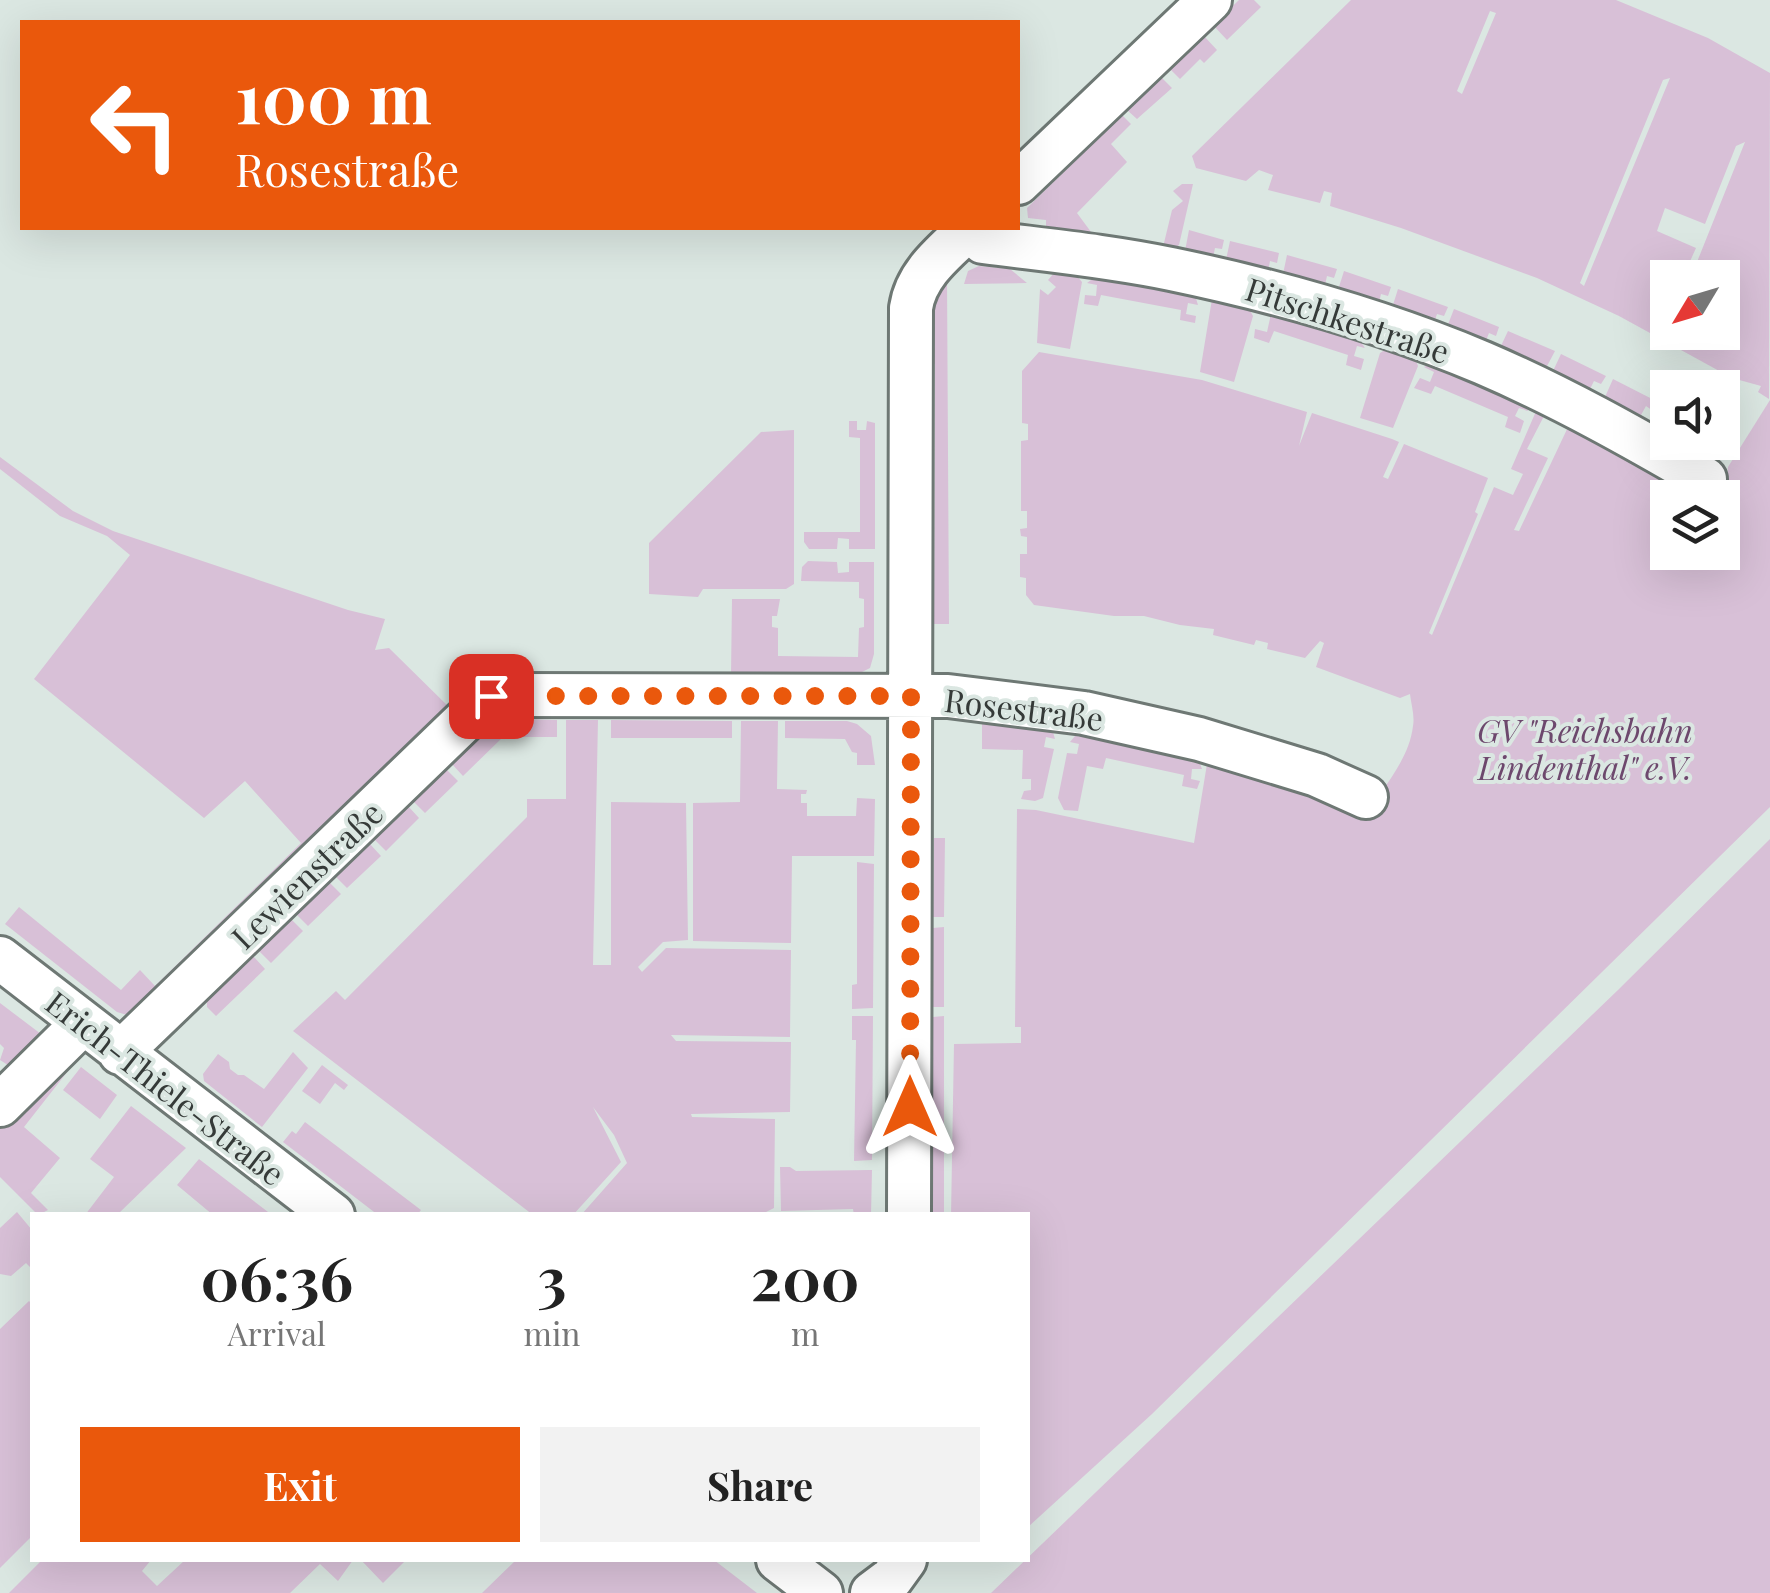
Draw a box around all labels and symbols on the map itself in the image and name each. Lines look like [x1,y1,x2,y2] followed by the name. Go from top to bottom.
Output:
[1650,260,1740,350] north arrow
[1241,266,1455,372] street label: Pitschkestraße
[449,654,534,739] pin
[942,677,1106,739] street label: Rosestraße
[1476,708,1693,788] park label: GV "Reichsbahn Lindenthal" e.V.
[221,791,391,957] street label: Lewienstraße
[38,980,294,1194] street label: Erich-Thiele-Straße
[858,1055,962,1159] position arrow

